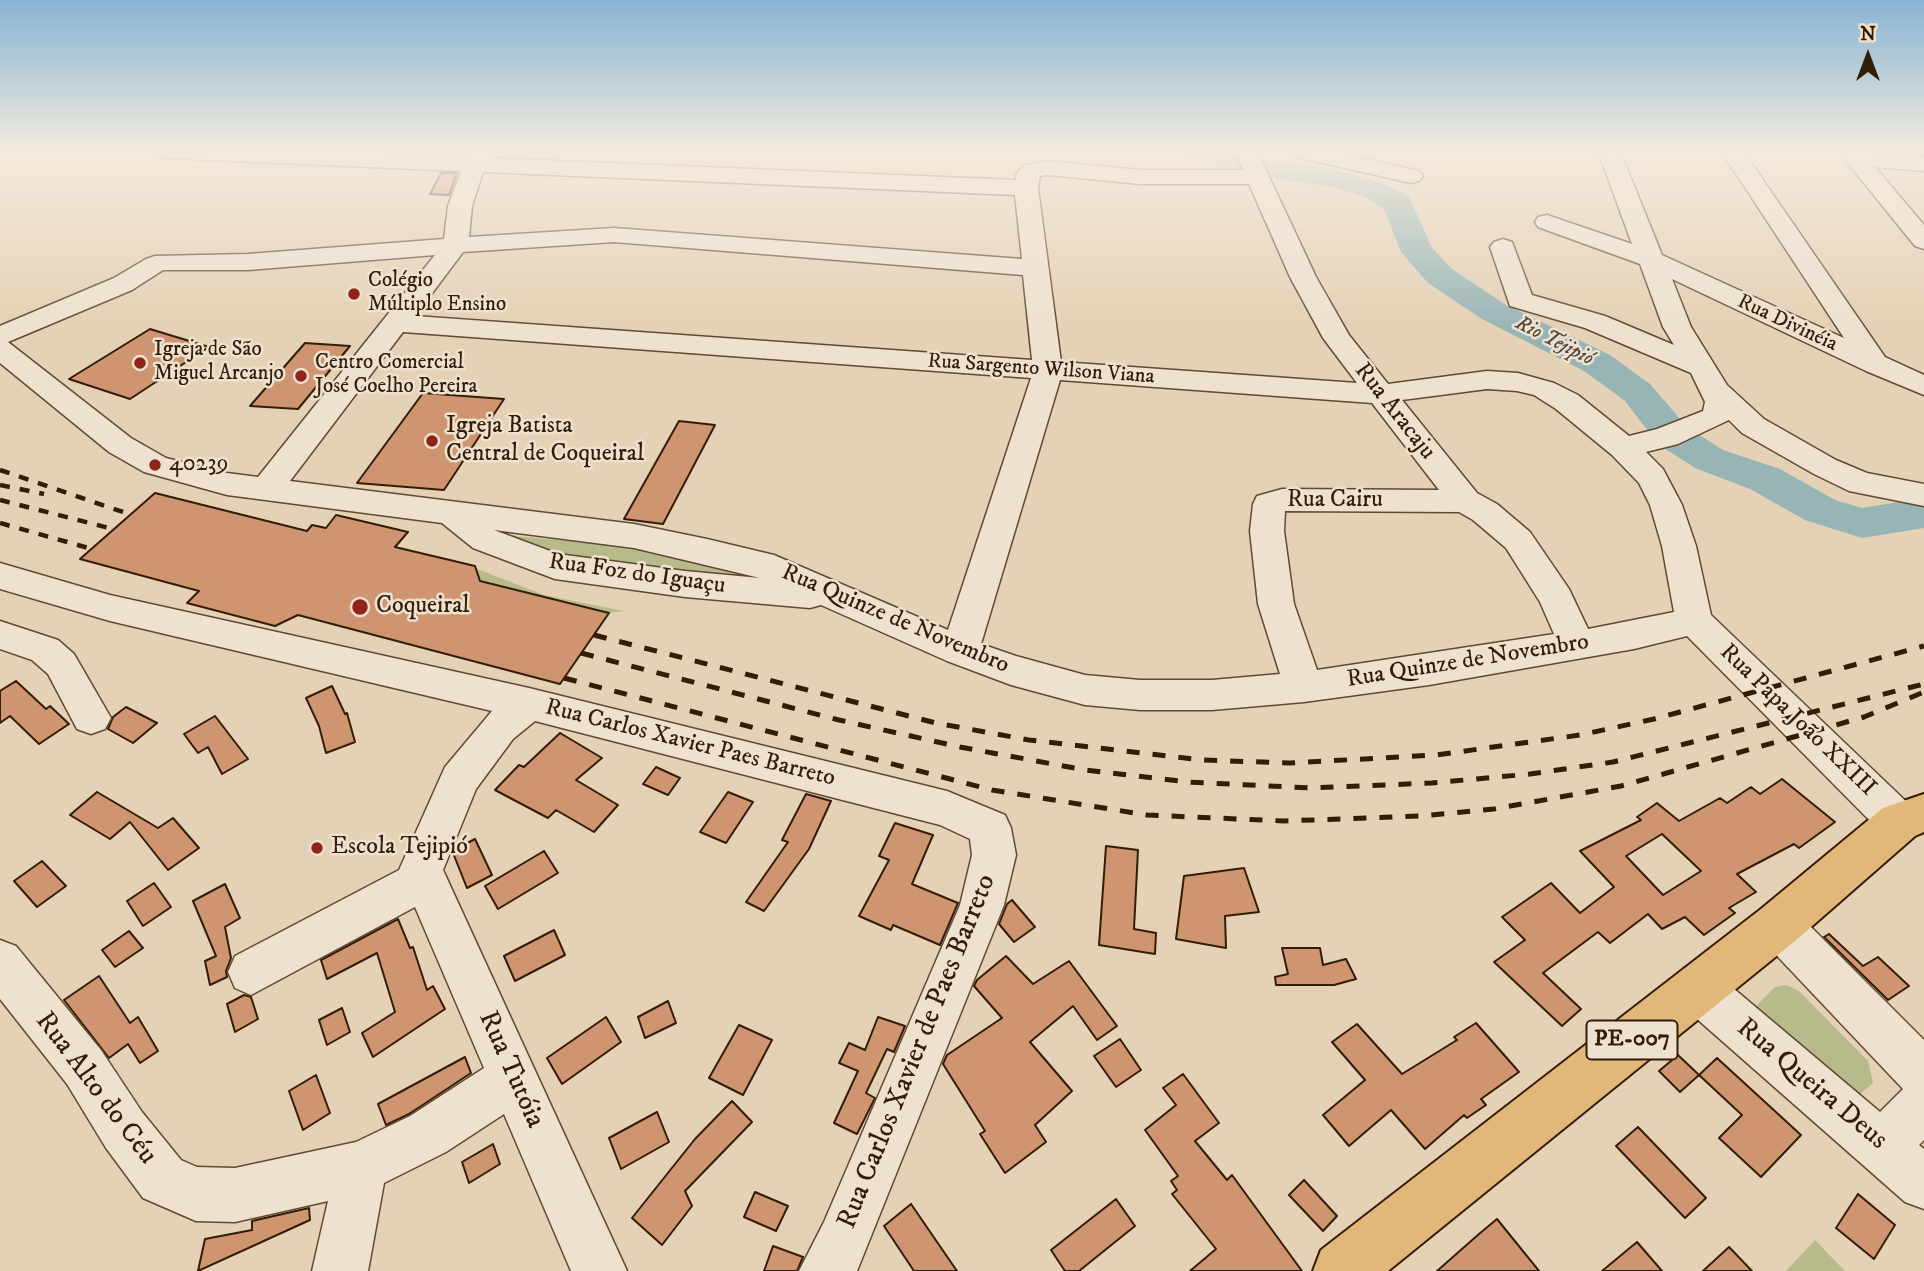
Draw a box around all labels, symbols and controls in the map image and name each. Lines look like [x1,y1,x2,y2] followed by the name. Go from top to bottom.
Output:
[1833,21,1903,91] north arrow
[1860,23,1876,46] text: N
[368,269,506,319] place label: Colégio Múltiplo Ensino
[346,286,362,302] marker: Colégio Múltiplo Ensino
[1733,290,1841,358] street label: Rua Divinéia
[1511,312,1597,372] water label: Rio Tejipió
[154,338,284,388] place label: Igreja de São Miguel Arcanjo
[927,349,1155,391] street label: Rua Sargento Wilson Viana
[315,351,477,401] place label: Centro Comercial José Coelho Pereira
[132,355,148,371] marker: Igreja de São Miguel Arcanjo
[1347,358,1441,466] street label: Rua Aracaju
[293,368,309,384] marker: Centro Comercial José Coelho Pereira
[446,413,644,469] place label: Igreja Batista Central de Coqueiral
[424,433,440,449] marker: Igreja Batista Central de Coqueiral
[169,451,228,479] place label: 40239
[147,457,163,473] marker: 40239
[1287,487,1383,515] street label: Rua Cairu
[547,548,727,602] street label: Rua Foz do Iguaçu
[777,559,1013,681] street label: Rua Quinze de Novembro
[376,593,470,621] place label: Coqueiral
[350,597,370,617] marker: Coqueiral
[1345,629,1591,695] street label: Rua Quinze de Novembro
[1713,639,1881,803] street label: Rua Papa João XXIII
[542,694,838,794] street label: Rua Carlos Xavier Paes Barreto
[331,834,468,862] place label: Escola Tejipió
[309,840,325,856] marker: Escola Tejipió
[831,870,1005,1234] street label: Rua Carlos Xavier de Paes Barreto
[27,1006,163,1172] street label: Rua Alto do Céu
[469,1006,551,1134] street label: Rua Tutóia
[1729,1012,1893,1158] street label: Rua Queira Deus
[1586,1021,1678,1060] road number: PE-007

